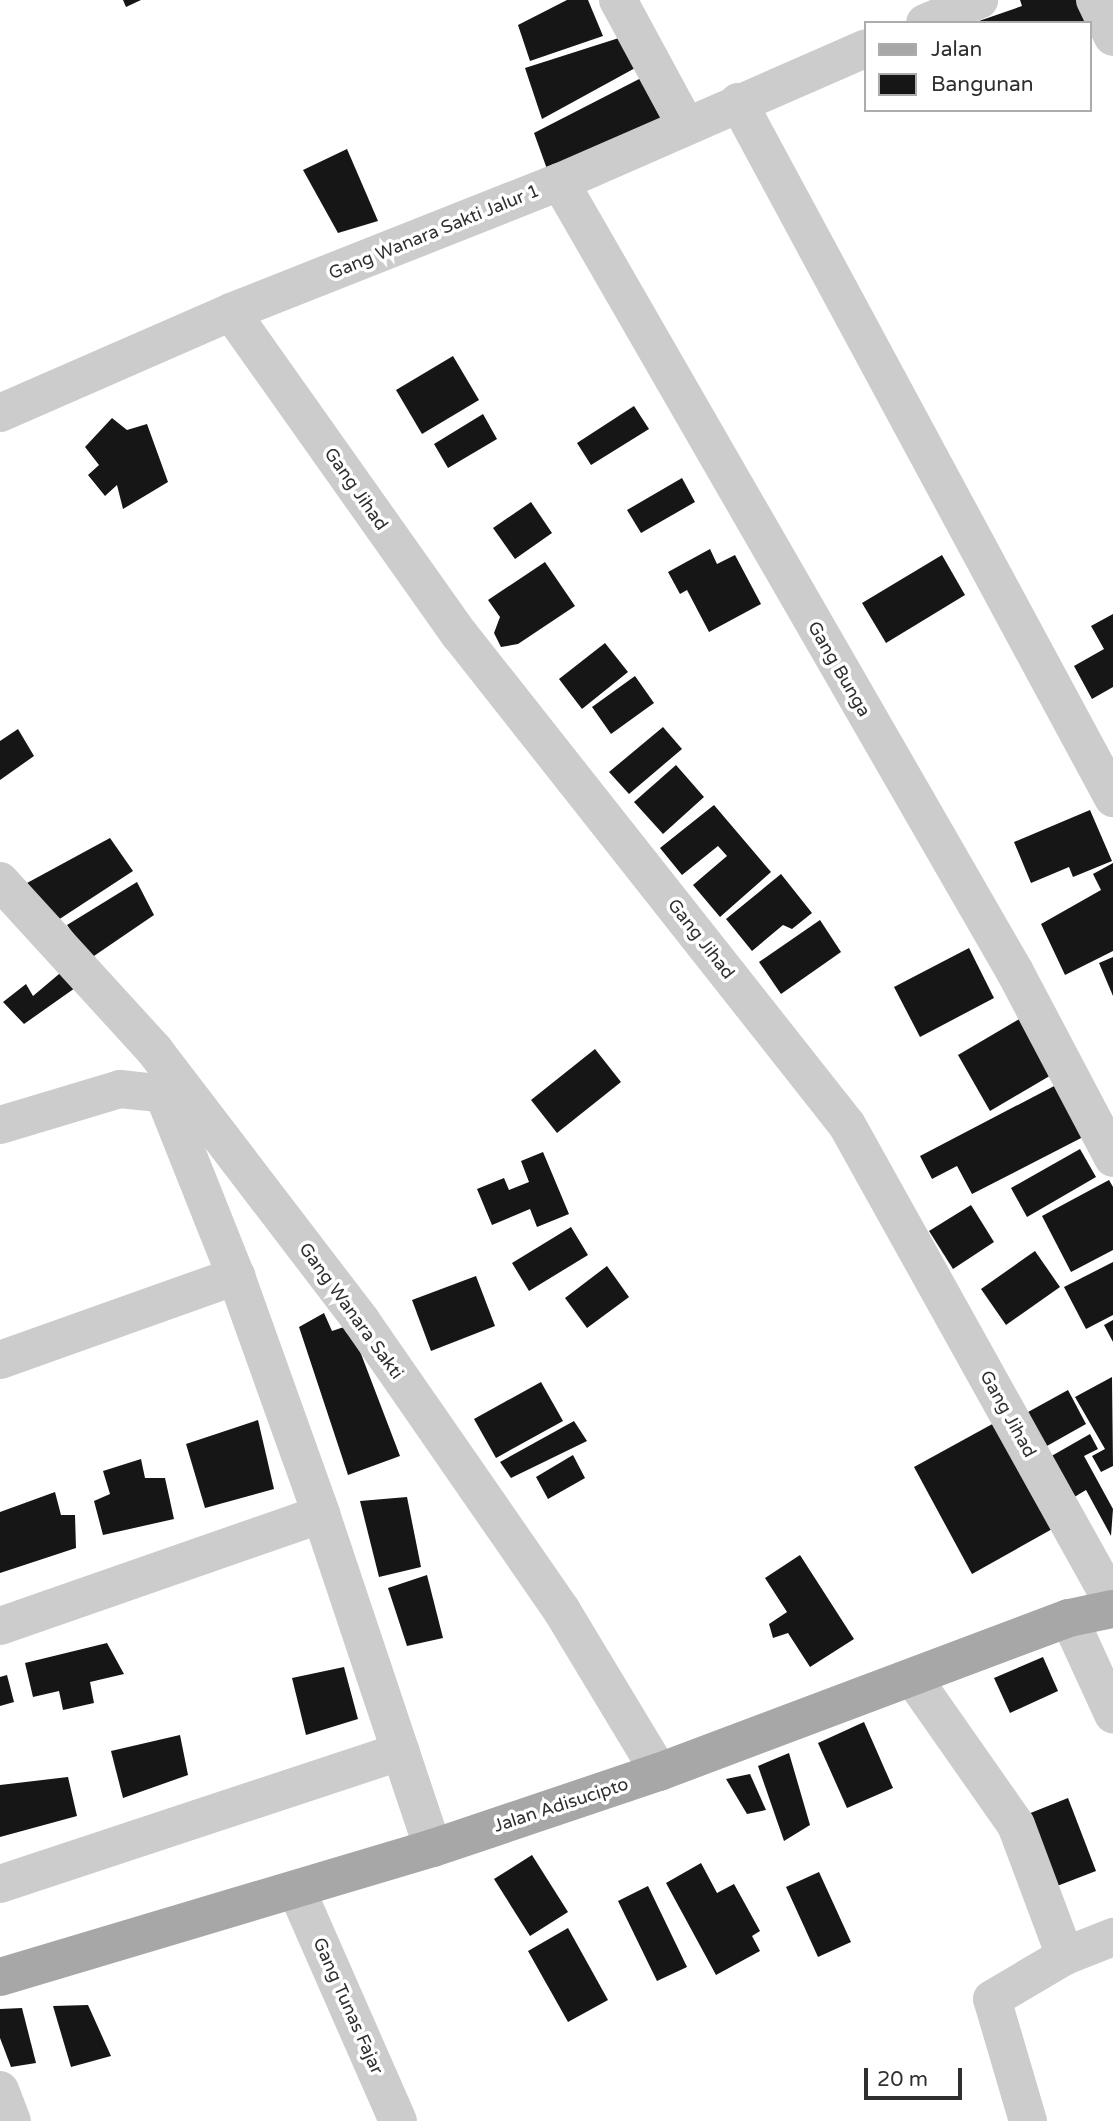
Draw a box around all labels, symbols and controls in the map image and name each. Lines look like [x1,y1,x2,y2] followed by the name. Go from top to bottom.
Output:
[864,21,1092,112] legend
[931,37,982,62] text: Jalan
[931,72,1034,97] text: Bangunan
[326,180,542,284] street label: Gang Wanara Sakti Jalur 1
[320,443,392,535] street label: Gang Jihad
[803,617,875,721] street label: Gang Bunga
[663,895,739,983] street label: Gang Jihad
[294,1239,408,1383] street label: Gang Wanara Sakti
[975,1367,1041,1461] street label: Gang Jihad
[491,1773,631,1837] street label: Jalan Adisucipto
[308,1934,388,2078] street label: Gang Tunas Fajar
[868,2054,966,2098] scale bar
[877,2067,928,2092] text: 20 m

